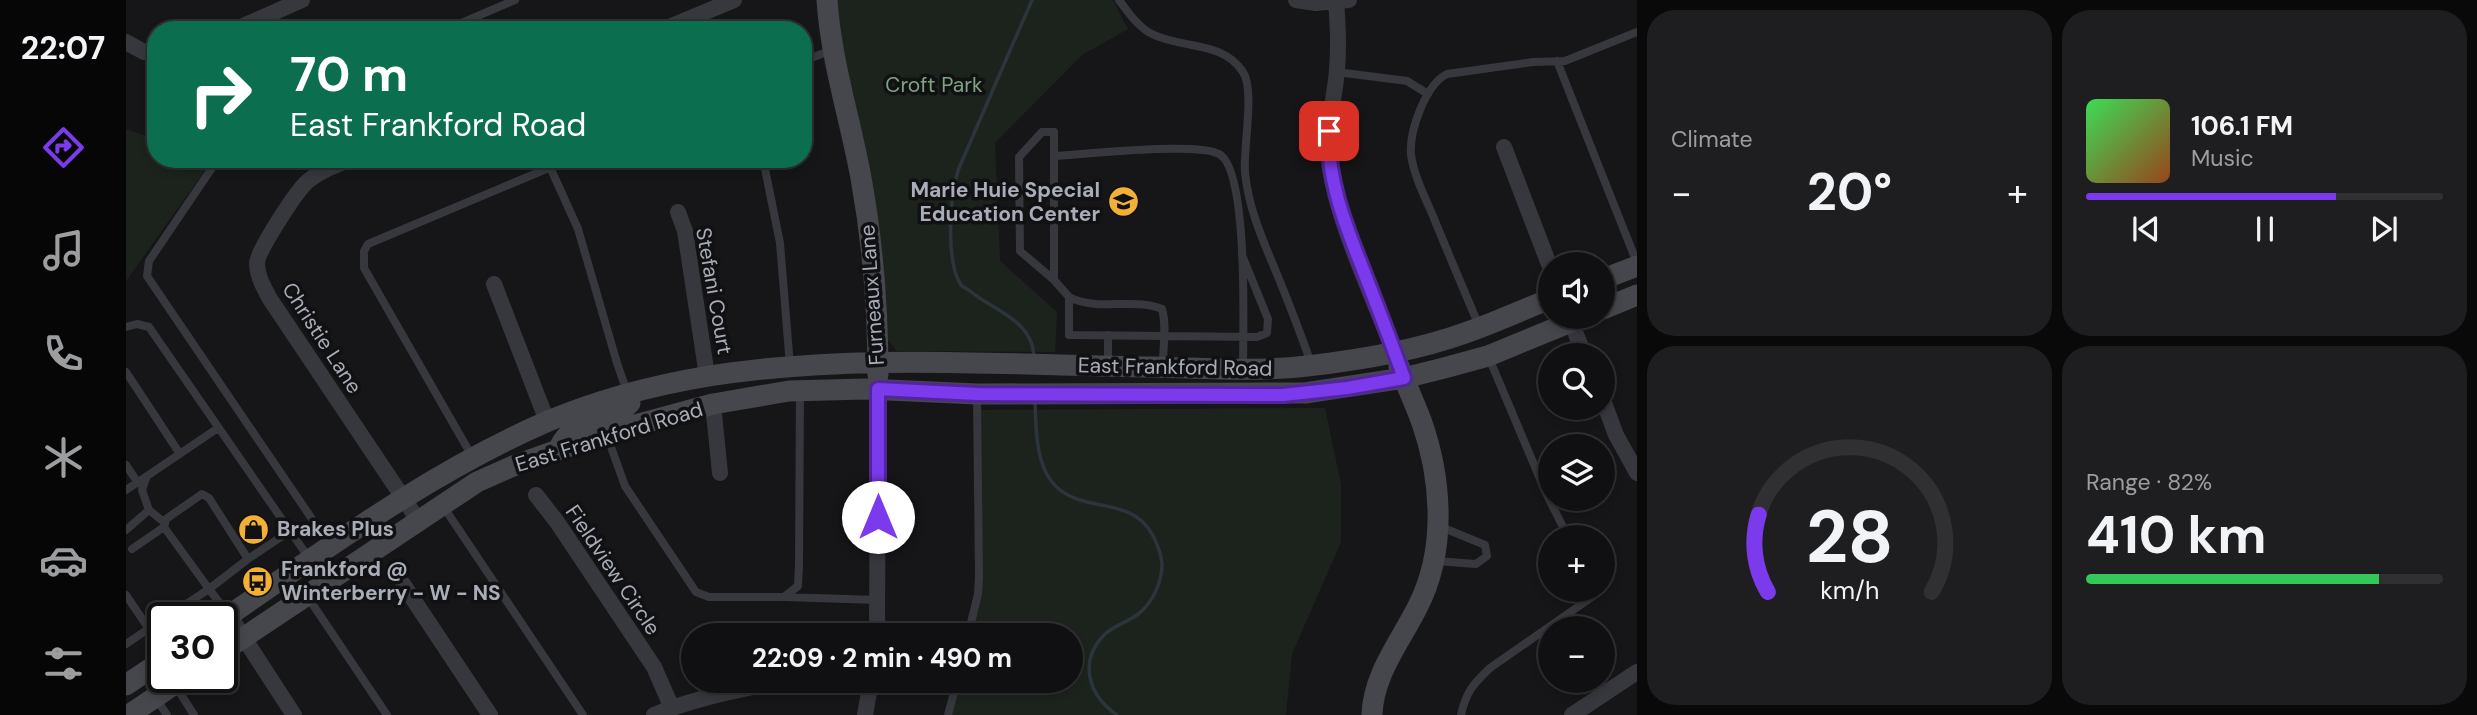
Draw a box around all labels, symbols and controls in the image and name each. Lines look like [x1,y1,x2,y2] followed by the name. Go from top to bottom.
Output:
[21,27,105,69] text: 22:07
[290,42,408,106] text: 70 m
[175,49,266,140] icon: right
[885,71,983,99] park label: Croft Park
[1299,101,1359,161] pin
[290,104,586,146] text: East Frankford Road
[2191,109,2293,143] text: 106.1 FM
[1310,112,1348,150] icon: arrive
[39,123,88,172] icon: directions
[1671,124,1753,154] text: Climate
[2191,143,2254,173] text: Music
[1807,158,1892,226] text: 20°
[1671,168,1692,218] text: −
[2007,168,2028,218] text: +
[910,176,1100,228] place label: Marie Huie Special Education Center
[1106,185,1140,219] school or university icon: Marie Huie Special Education Center
[2127,210,2165,248] icon: previous
[2246,210,2284,248] icon: pause
[2365,210,2403,248] icon: next
[853,224,891,366] street label: Furneaux Lane
[689,225,739,357] street label: Stefani Court
[39,226,88,275] icon: music
[1538,252,1615,693] map controls
[1538,252,1615,329] button: sound
[276,277,368,399] street label: Christie Lane
[39,329,88,378] icon: phone
[1538,343,1615,420] button: search
[1078,351,1272,383] street label: East Frankford Road
[512,395,706,479] street label: East Frankford Road
[39,433,88,482] icon: climate
[1538,434,1615,511] button: layers
[2086,467,2212,497] text: Range · 82%
[841,480,915,554] position arrow
[1806,490,1893,585] text: 28
[559,499,667,641] street label: Fieldview Circle
[2086,501,2267,569] text: 410 km
[237,512,271,546] shop icon: Brakes Plus
[277,515,394,543] place label: Brakes Plus
[1538,525,1615,602] button: +
[39,536,88,585] icon: car
[281,555,501,607] place label: Frankford @ Winterberry - W - NS
[241,564,275,598] bus stop icon: Frankford @ Winterberry - W - NS
[1820,573,1879,606] text: km/h
[147,602,238,693] speed limit sign: 30
[1538,616,1615,693] button: −
[39,639,88,688] icon: filters
[752,641,1012,675] text: 22:09 · 2 min · 490 m

